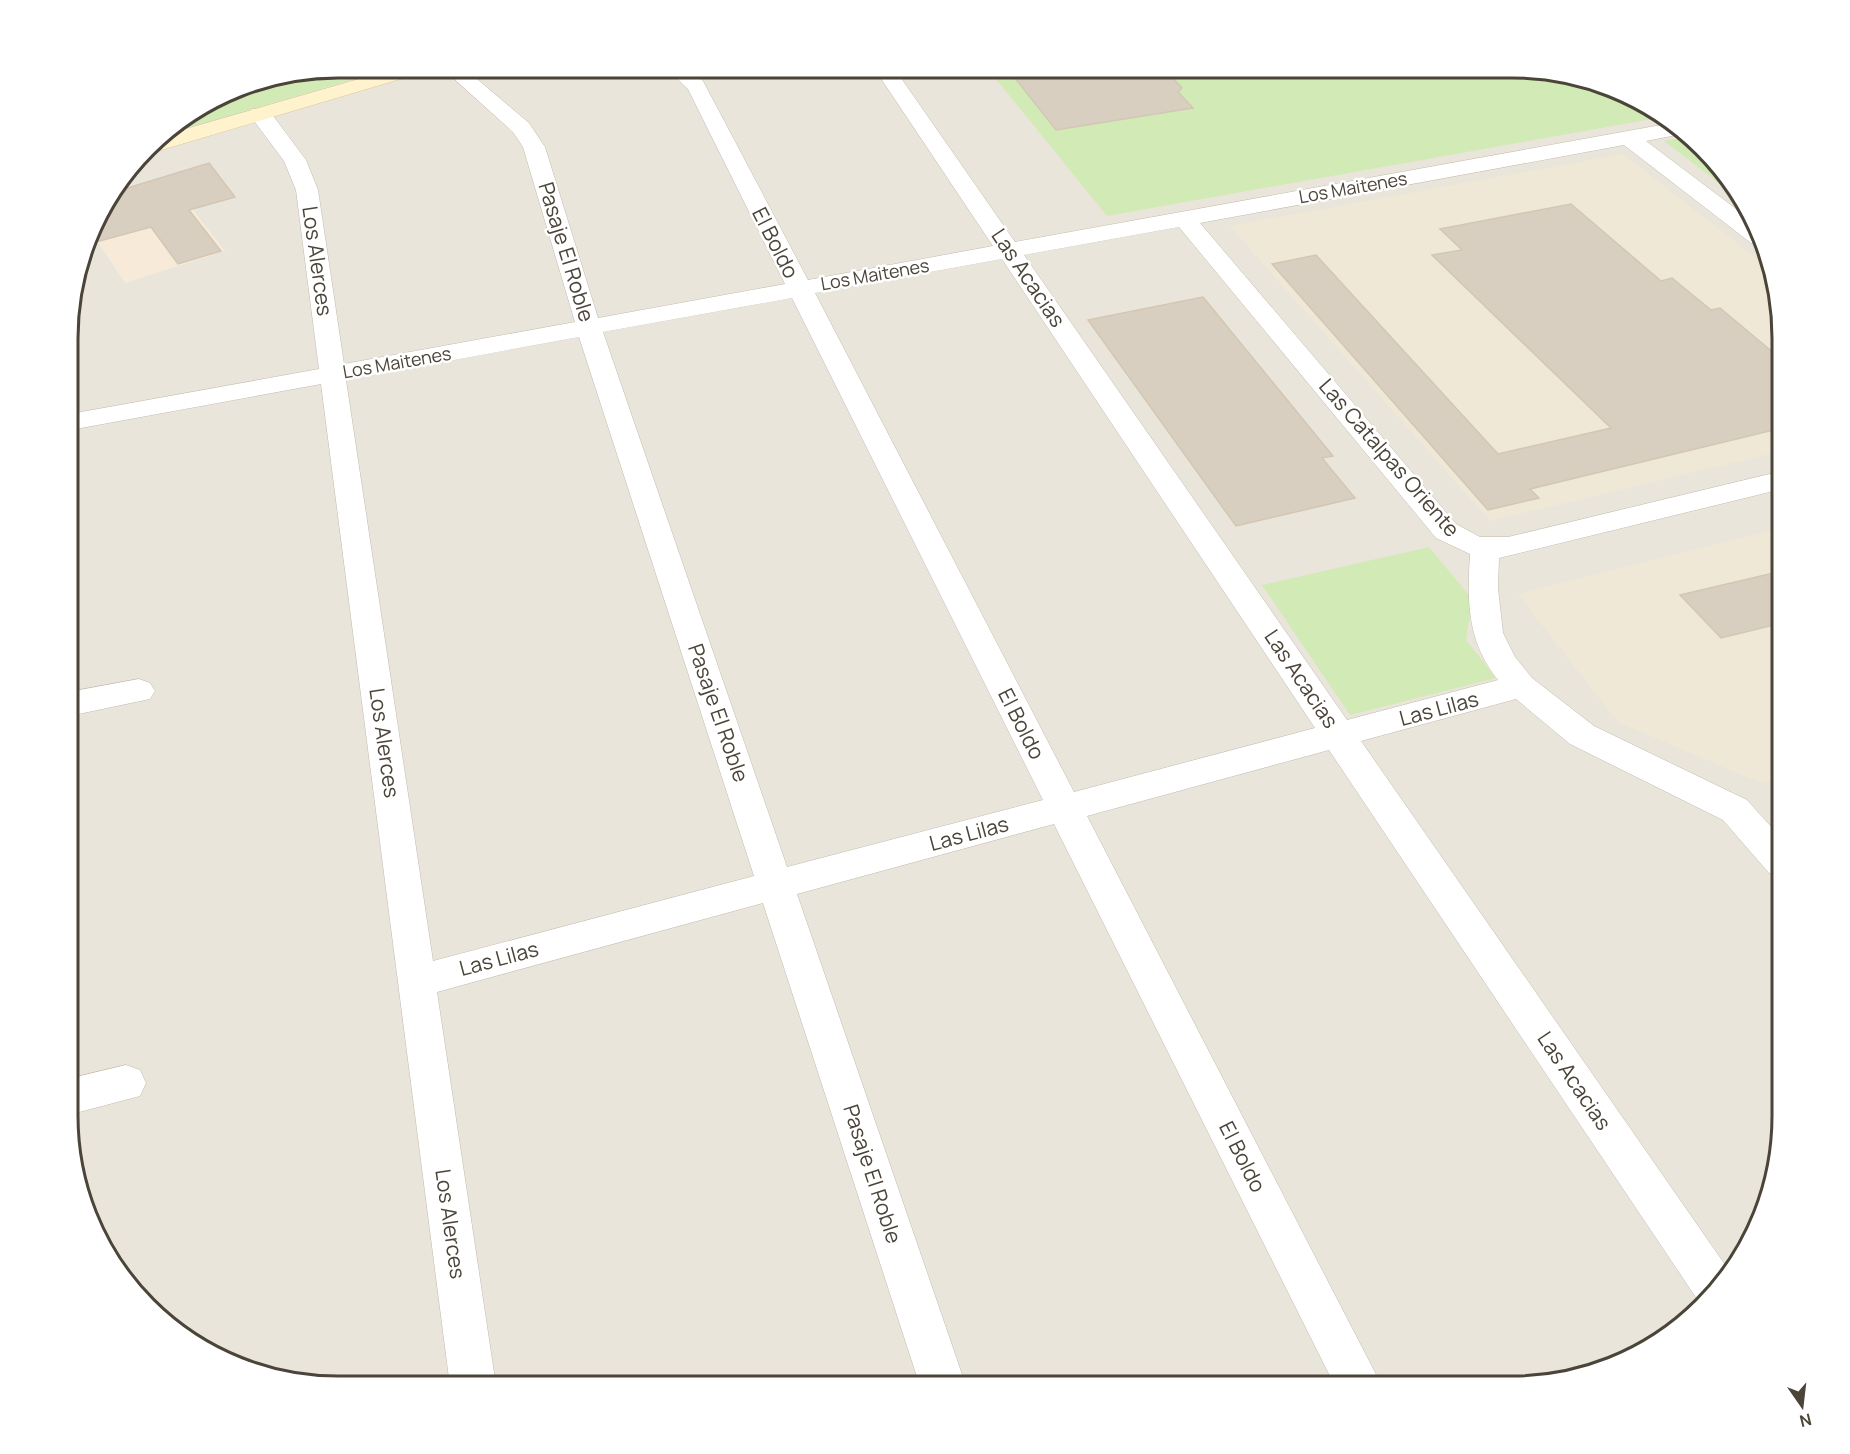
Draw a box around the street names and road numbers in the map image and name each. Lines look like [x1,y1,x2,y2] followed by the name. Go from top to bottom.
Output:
[1297,166,1409,208] street label: Los Maitenes
[532,178,601,325] street label: Pasaje El Roble
[746,202,806,283] street label: El Boldo
[296,204,340,318] street label: Los Alerces
[986,223,1072,332] street label: Las Acacias
[819,253,931,295] street label: Los Maitenes
[341,341,453,383] street label: Los Maitenes
[1313,372,1466,542] street label: Las Catalpas Oriente
[1259,624,1345,733] street label: Las Acacias
[682,640,756,786] street label: Pasaje El Roble
[992,683,1052,764] street label: El Boldo
[1396,684,1481,732] street label: Las Lilas
[363,686,407,800] street label: Los Alerces
[926,809,1011,857] street label: Las Lilas
[456,934,541,982] street label: Las Lilas
[1532,1026,1618,1135] street label: Las Acacias
[837,1101,909,1247] street label: Pasaje El Roble
[1213,1116,1273,1197] street label: El Boldo
[429,1167,473,1281] street label: Los Alerces

